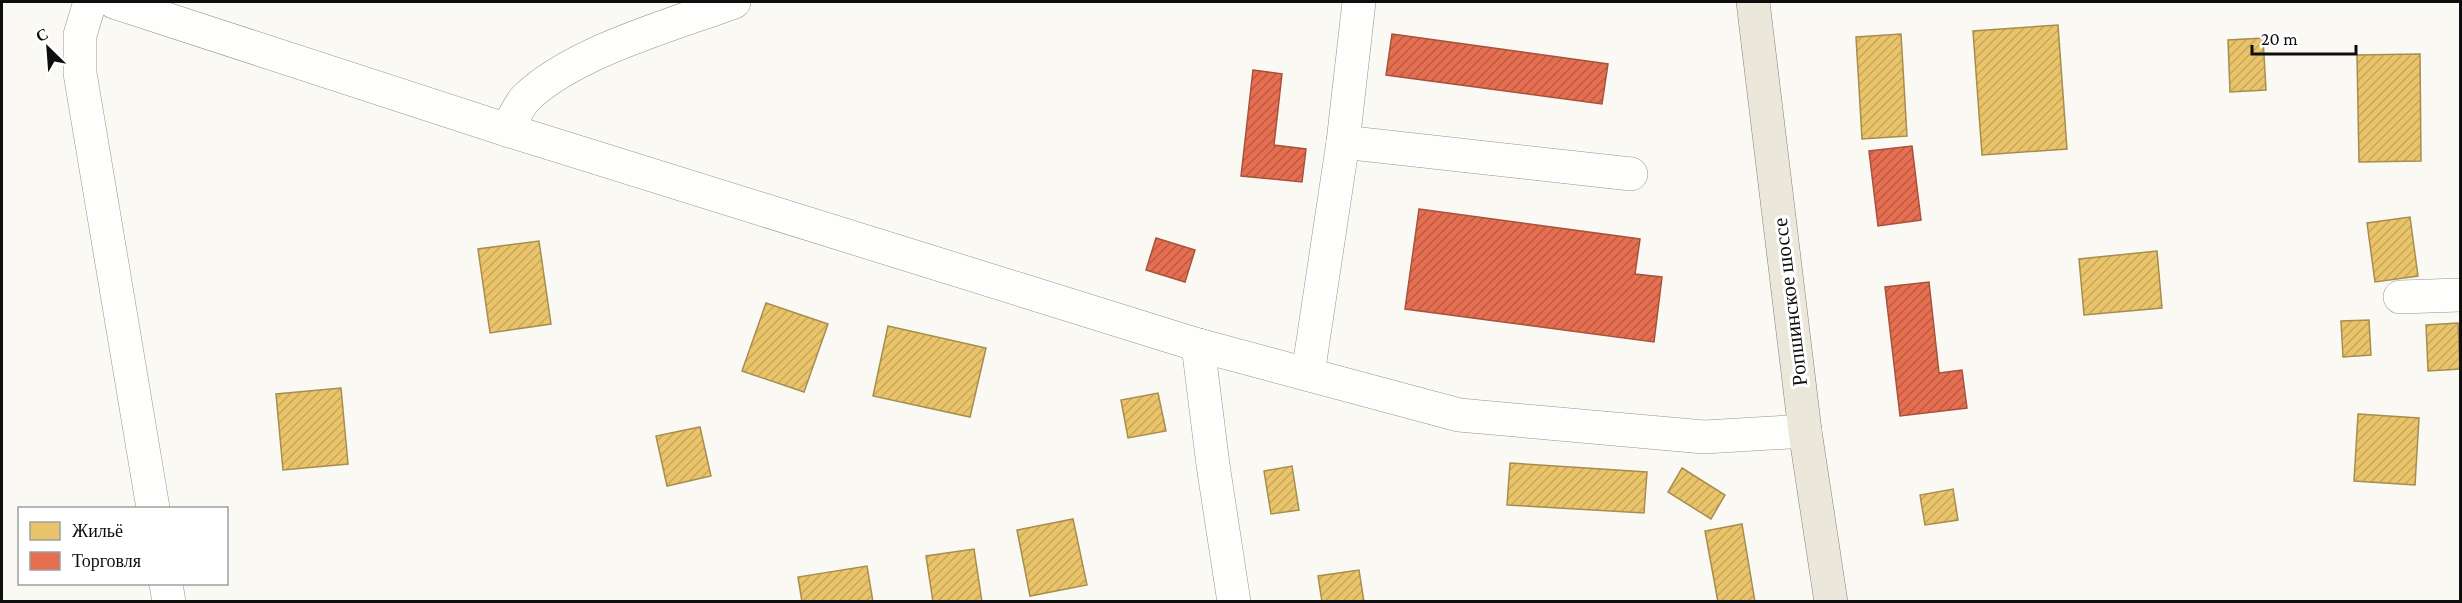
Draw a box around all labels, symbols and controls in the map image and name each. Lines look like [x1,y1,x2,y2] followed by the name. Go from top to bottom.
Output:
[18,18,78,78] north arrow
[2252,18,2356,56] scale bar
[33,25,51,45] text: С
[2261,29,2298,49] text: 20 m
[1768,216,1812,388] street label: Ропшинское шоссе
[18,507,228,585] legend
[72,521,123,541] text: Жильё
[72,551,141,571] text: Торговля

